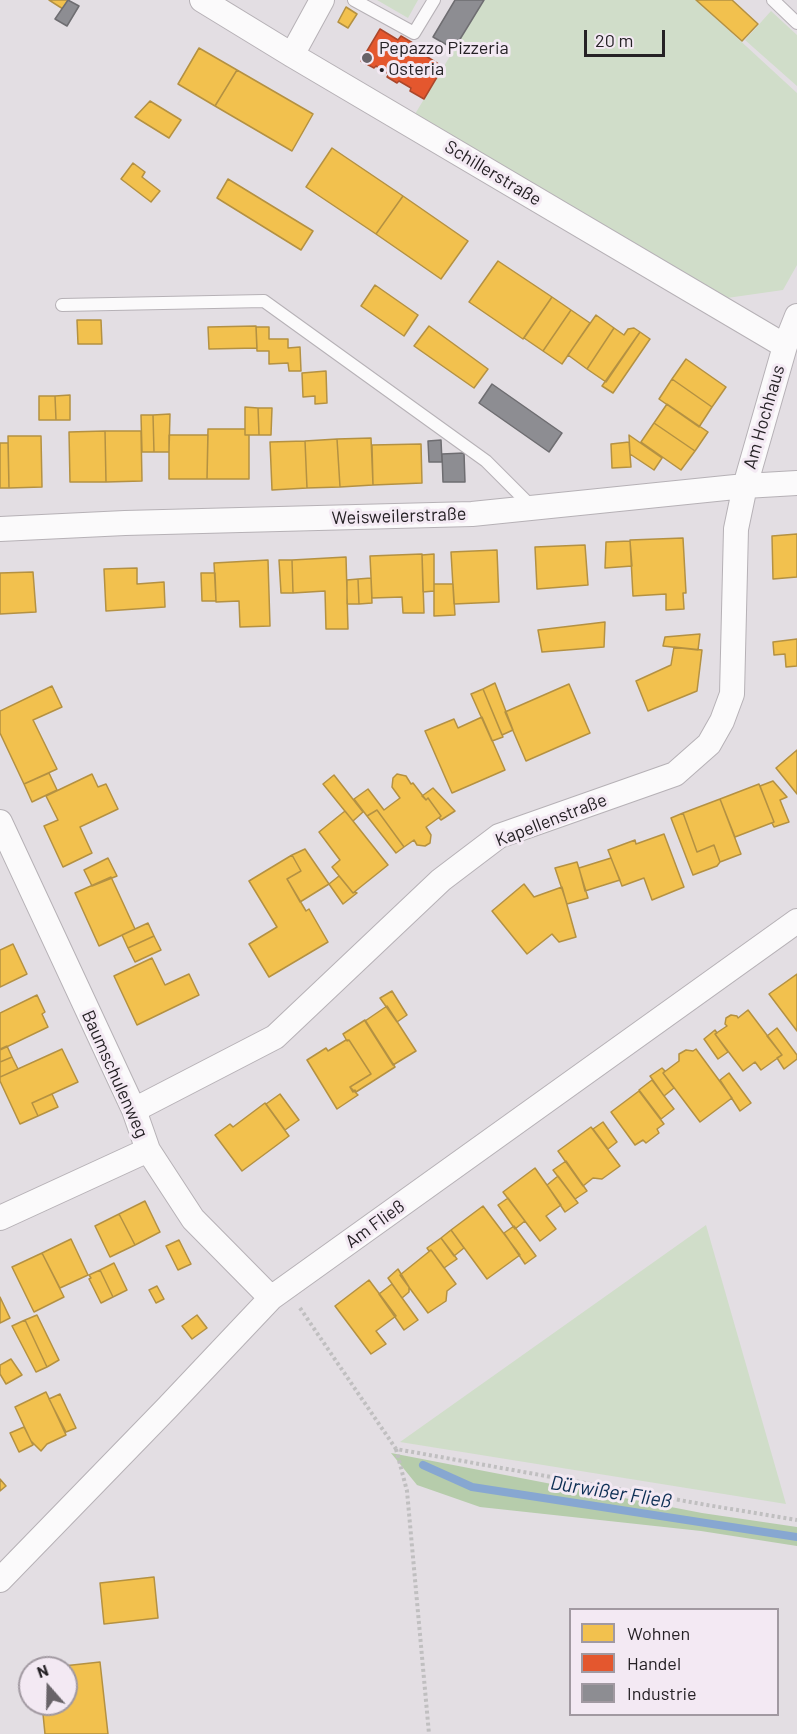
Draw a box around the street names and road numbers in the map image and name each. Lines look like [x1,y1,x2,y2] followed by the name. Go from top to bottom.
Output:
[441,136,545,210] street label: Schillerstraße
[739,362,789,472] street label: Am Hochhaus
[331,503,467,529] street label: Weisweilerstraße
[492,789,610,851] street label: Kapellenstraße
[77,1007,153,1141] street label: Baumschulenweg
[341,1195,409,1253] street label: Am Fließ

